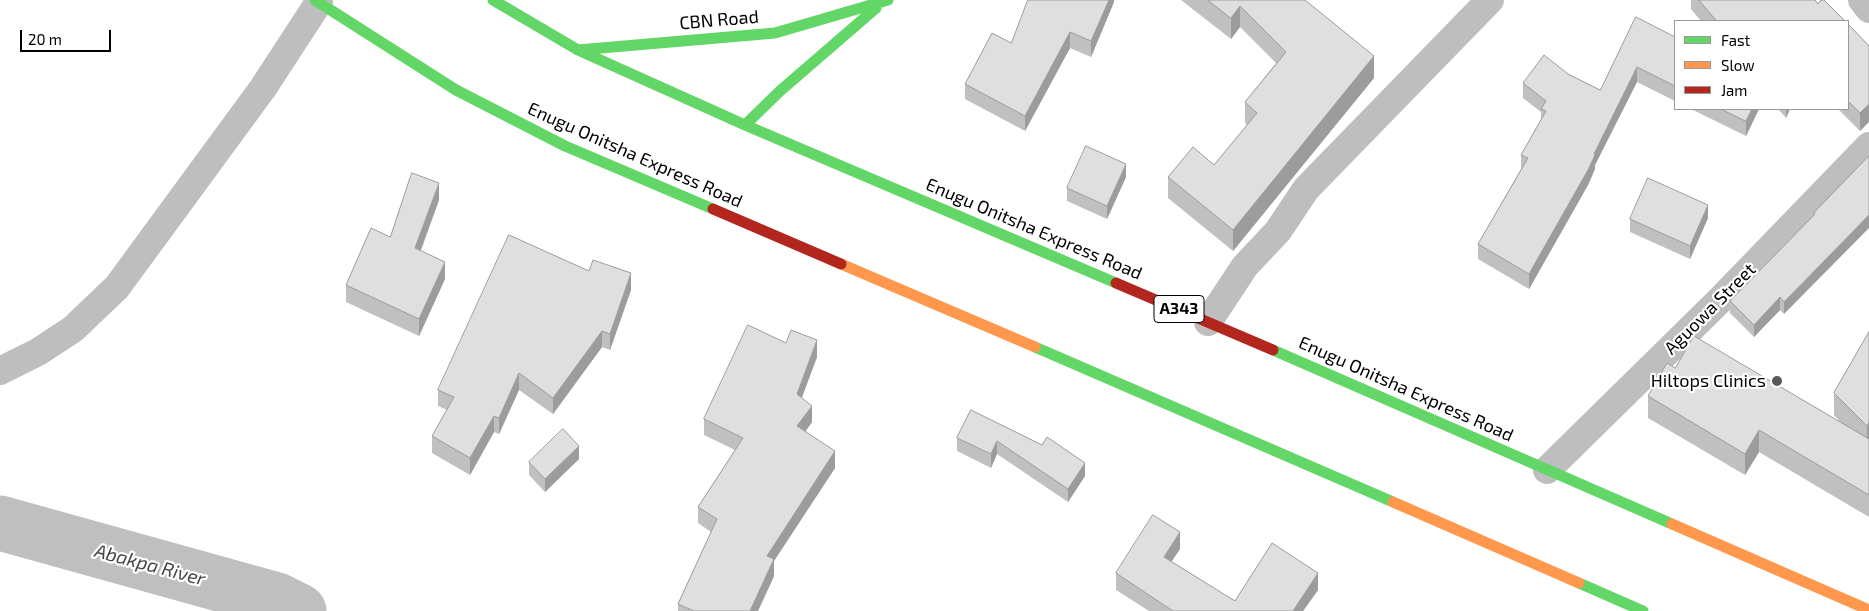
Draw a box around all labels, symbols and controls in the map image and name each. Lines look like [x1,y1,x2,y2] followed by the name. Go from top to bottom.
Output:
[678,6,760,34] street label: CBN Road
[22,20,114,52] scale bar
[1674,20,1849,110] legend
[28,30,62,48] text: 20 m
[1721,31,1750,49] text: Fast
[1721,56,1755,74] text: Slow
[1721,81,1747,99] text: Jam
[524,98,746,212] street label: Enugu Onitsha Express Road
[923,174,1145,284] street label: Enugu Onitsha Express Road
[1660,259,1760,359] street label: Aguowa Street
[1154,296,1204,322] road number: A343
[1295,332,1517,446] street label: Enugu Onitsha Express Road
[1651,370,1766,392] place label: Hiltops Clinics
[1770,374,1784,388] marker: Hiltops Clinics
[92,539,208,591] water label: Abakpa River

